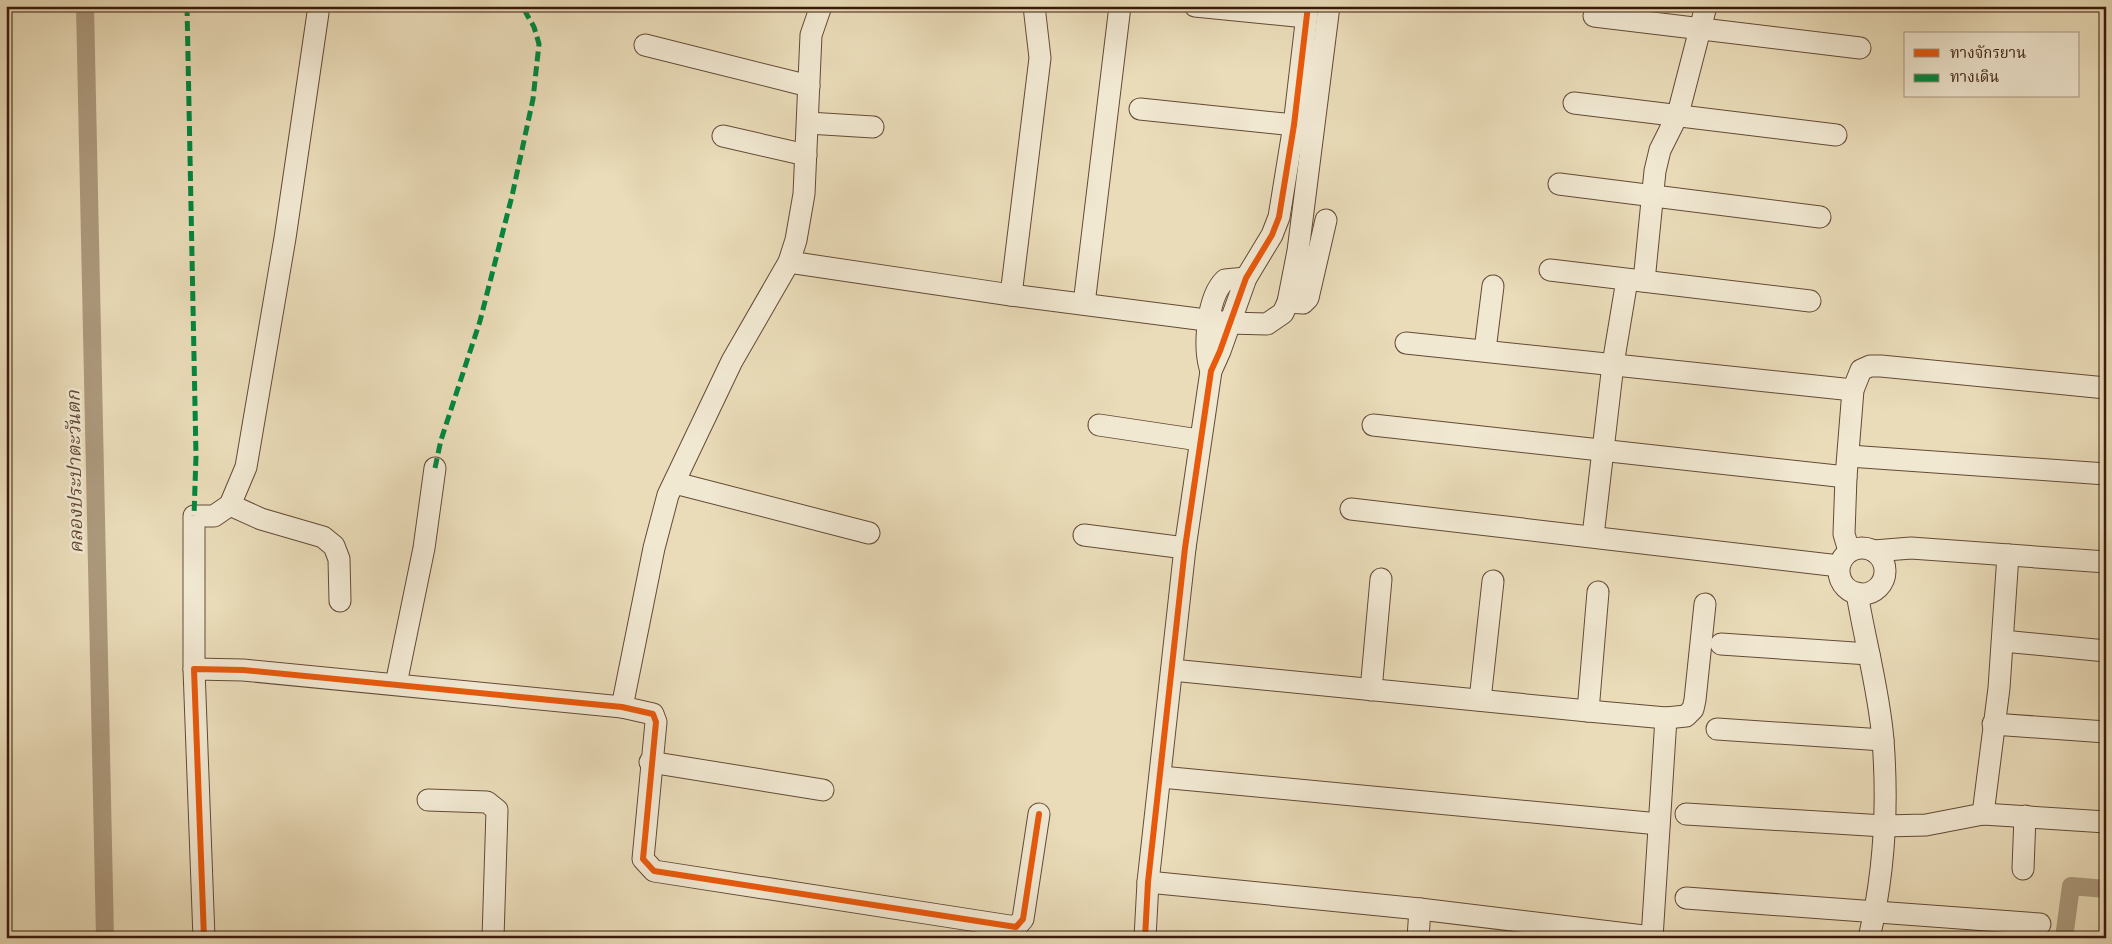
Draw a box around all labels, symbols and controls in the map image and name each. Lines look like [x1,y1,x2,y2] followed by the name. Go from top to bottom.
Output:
[1904,32,2080,98] legend
[1950,44,2026,63] text: ทางจักรยาน
[1950,68,1999,87] text: ทางเดิน
[63,389,88,554] water label: คลองประปาตะวันตก

